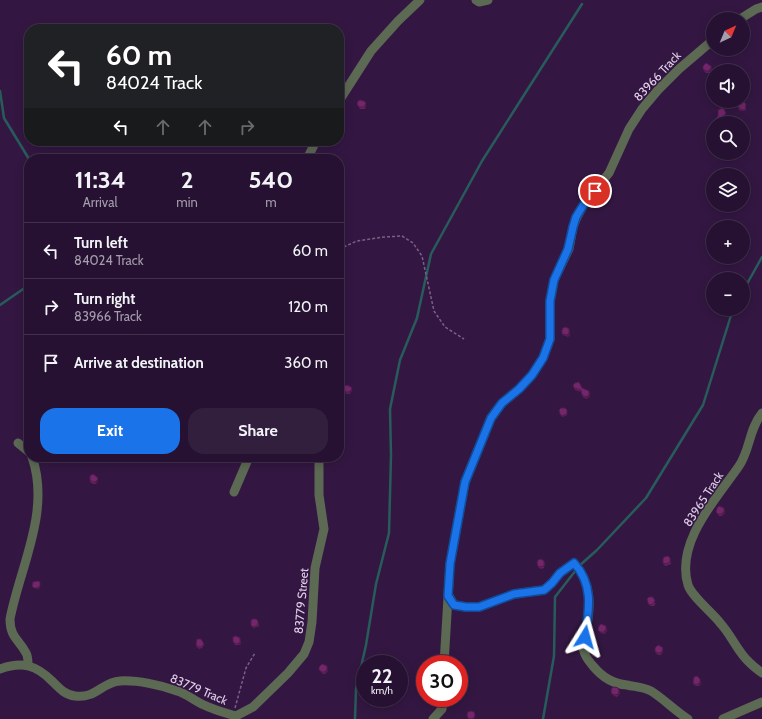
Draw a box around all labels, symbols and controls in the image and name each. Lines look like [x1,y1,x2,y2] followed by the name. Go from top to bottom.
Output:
[706,12,750,56] north arrow
[706,12,750,316] map controls
[106,38,172,72] text: 60 m
[40,40,92,92] icon: left
[630,48,684,104] street label: 83966 Track
[706,64,750,108] button: sound
[106,72,202,94] text: 84024 Track
[110,116,132,138] icon: left
[152,116,174,138] icon: ahead
[194,116,216,138] icon: ahead
[236,116,258,138] icon: right
[706,116,750,160] button: search
[75,165,126,194] text: 11:34
[181,165,193,194] text: 2
[248,165,293,194] text: 540
[706,168,750,212] button: layers
[578,174,612,208] pin
[584,180,606,202] icon: arrive
[83,194,117,210] text: Arrival
[176,194,198,210] text: min
[265,194,277,210] text: m
[706,220,750,264] button: +
[74,234,128,252] text: Turn left
[40,240,62,262] icon: left
[292,242,328,260] text: 60 m
[74,252,144,268] text: 84024 Track
[706,272,750,316] button: −
[74,290,135,308] text: Turn right
[40,296,62,318] icon: right
[288,298,328,316] text: 120 m
[74,308,142,324] text: 83966 Track
[40,352,62,374] icon: arrive
[74,354,204,372] text: Arrive at destination
[284,354,328,372] text: 360 m
[40,408,180,454] button: Exit
[188,408,328,454] button: Share
[680,468,727,529] street label: 83965 Track
[291,567,311,635] street label: 83779 Street
[564,616,606,658] position arrow
[416,655,468,707] speed limit sign: 30
[371,664,393,688] text: 22
[168,670,231,708] street label: 83779 Track
[371,684,393,697] text: km/h

